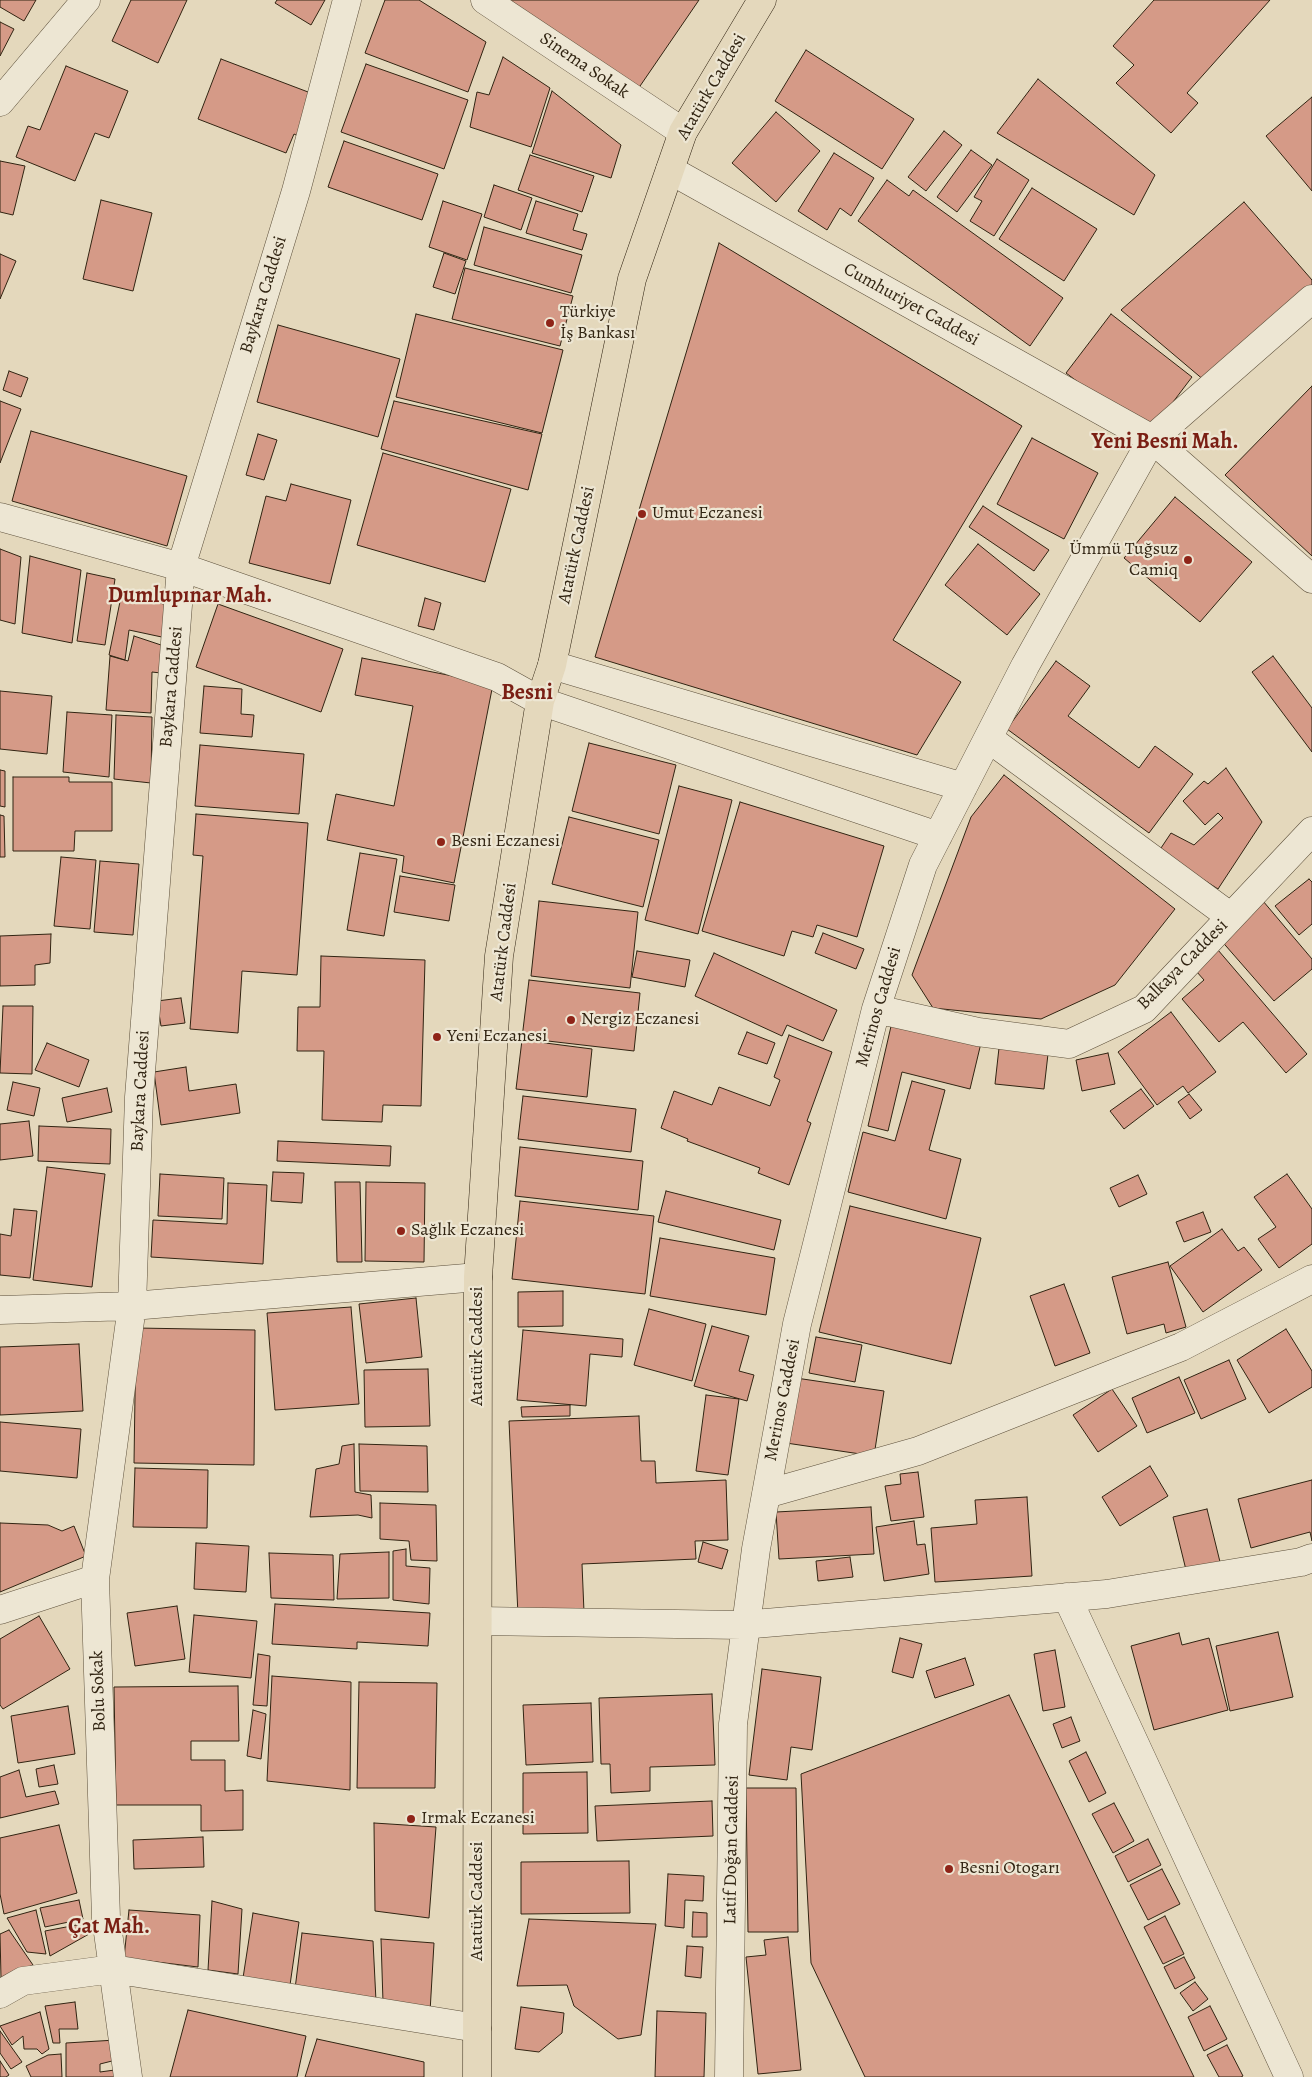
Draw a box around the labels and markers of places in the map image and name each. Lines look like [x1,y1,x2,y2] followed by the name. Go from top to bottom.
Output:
[560,302,635,344] place label: Türkiye İş Bankası
[544,317,556,329] marker: Türkiye İş Bankası
[652,503,763,525] place label: Umut Eczanesi
[636,508,648,520] marker: Umut Eczanesi
[1070,539,1178,582] place label: Ümmü Tuğsuz Camiq
[1182,554,1194,566] marker: Ümmü Tuğsuz Camiq
[451,831,560,853] place label: Besni Eczanesi
[435,836,447,848] marker: Besni Eczanesi
[581,1009,699,1031] place label: Nergiz Eczanesi
[565,1014,577,1026] marker: Nergiz Eczanesi
[447,1026,547,1048] place label: Yeni Eczanesi
[431,1031,443,1043] marker: Yeni Eczanesi
[411,1220,524,1242] place label: Sağlık Eczanesi
[395,1225,407,1237] marker: Sağlık Eczanesi
[421,1808,535,1830] place label: Irmak Eczanesi
[405,1813,417,1825] marker: Irmak Eczanesi
[959,1858,1060,1880] place label: Besni Otogarı
[943,1863,955,1875] marker: Besni Otogarı

